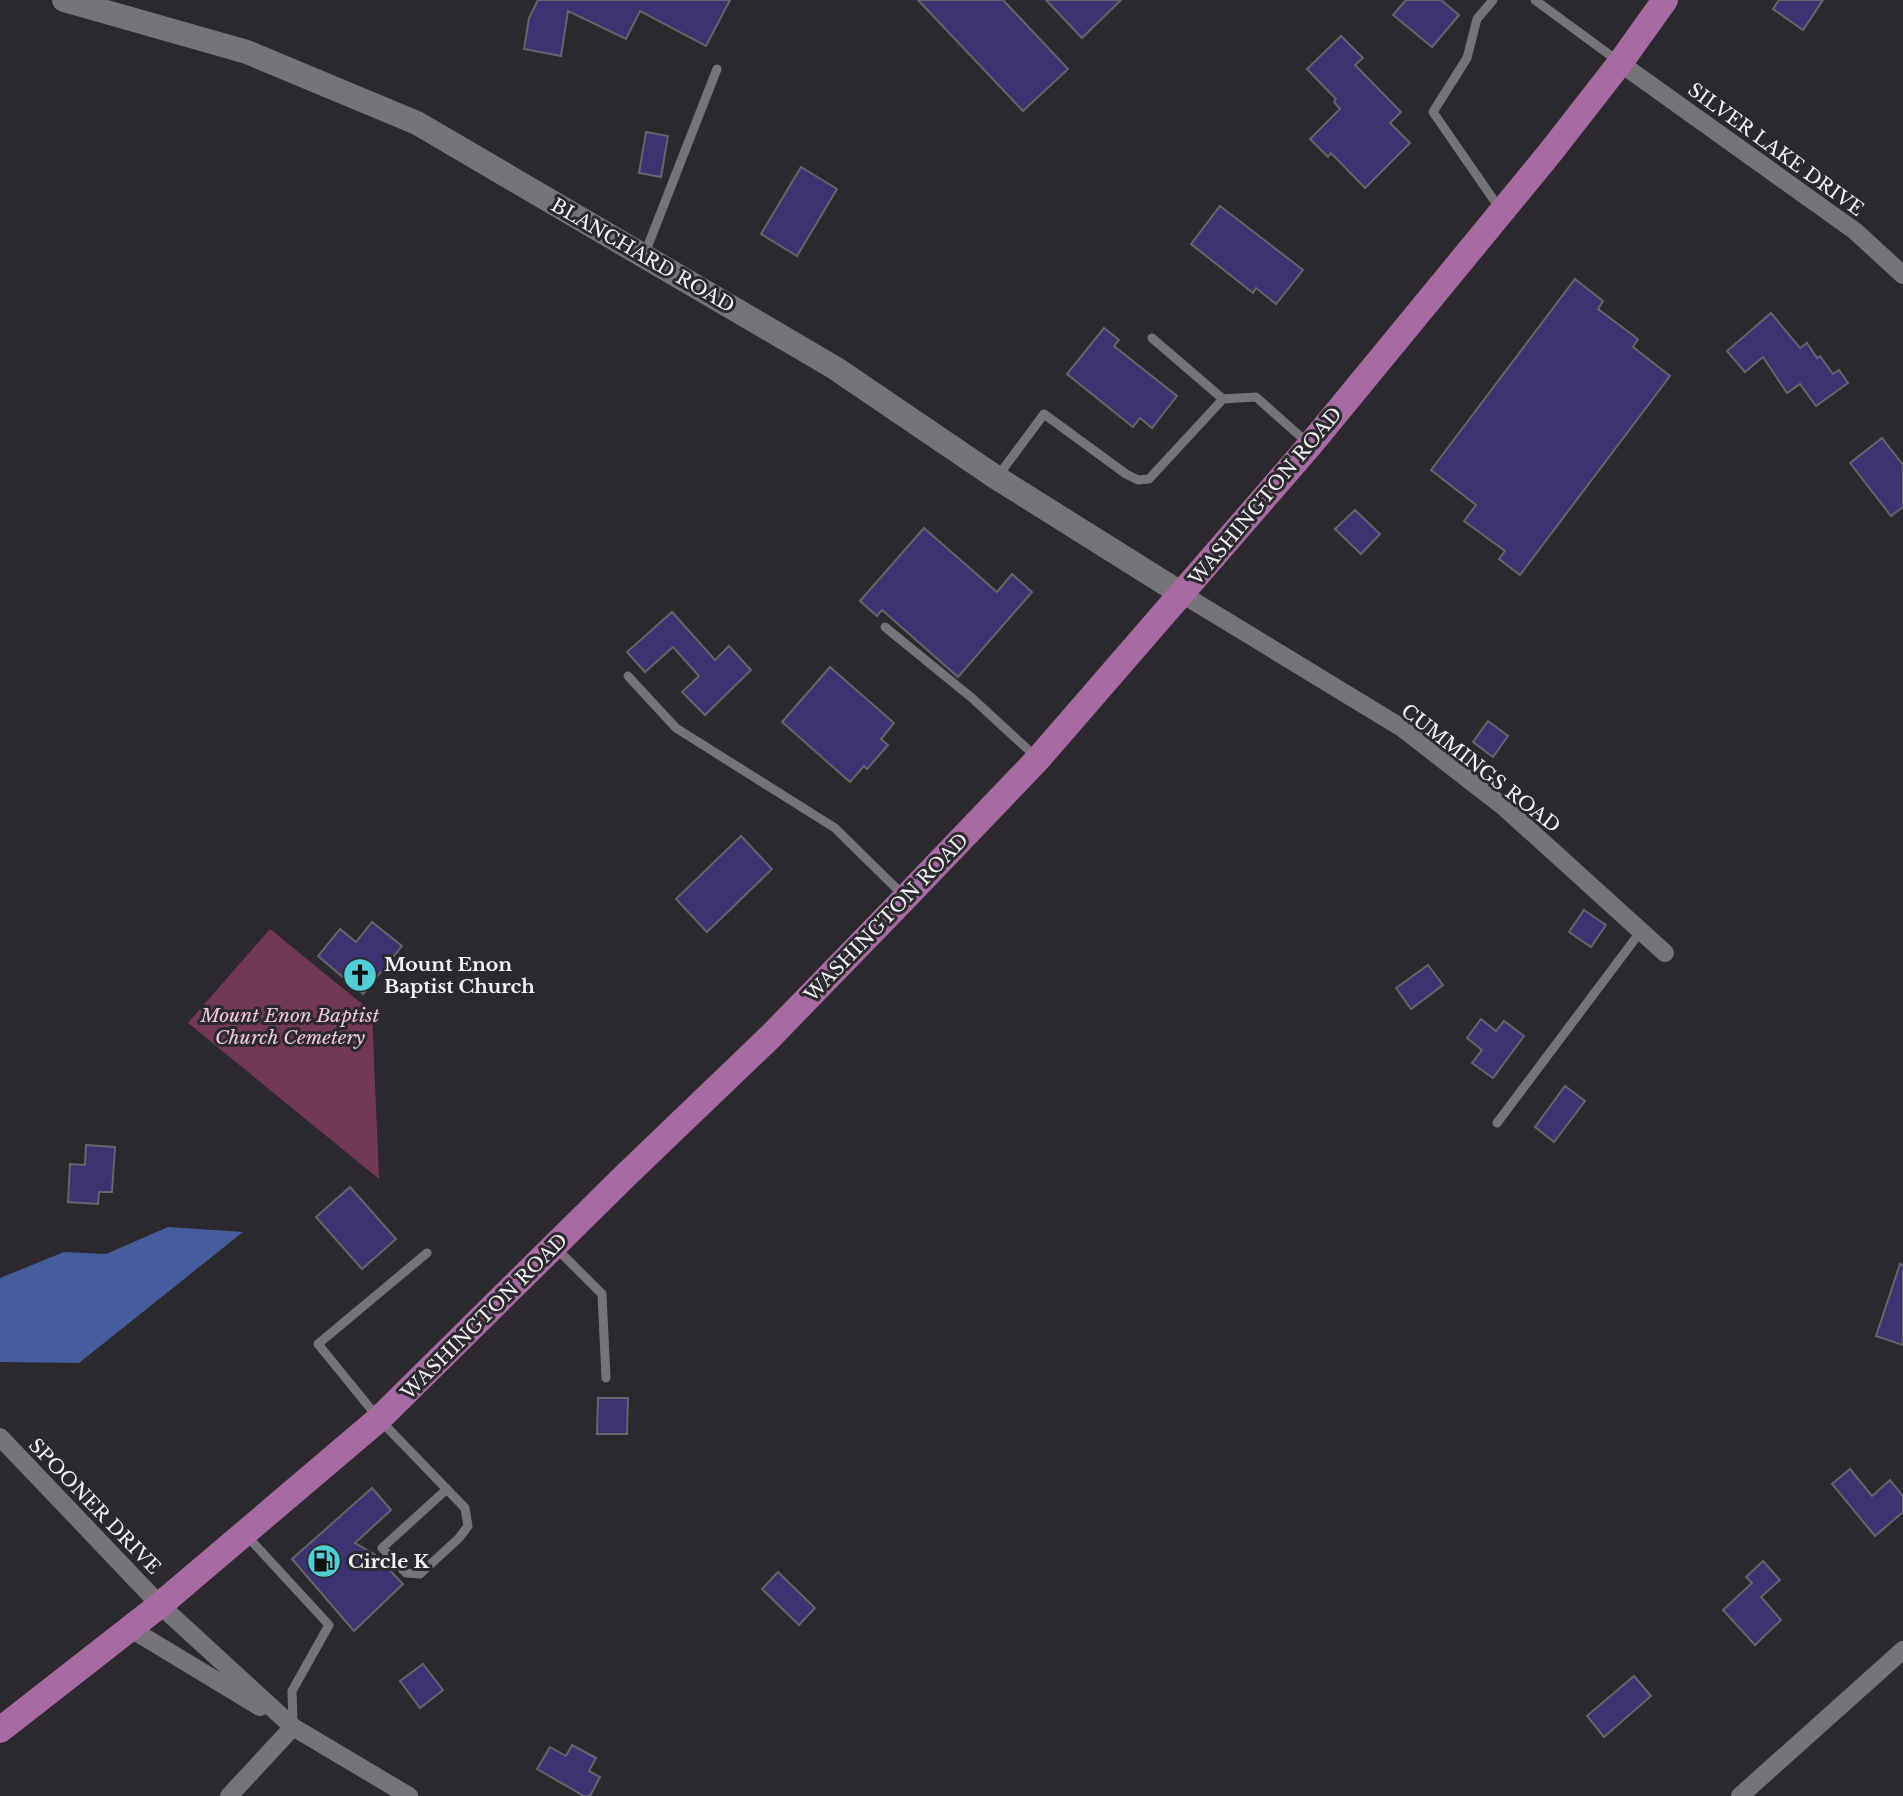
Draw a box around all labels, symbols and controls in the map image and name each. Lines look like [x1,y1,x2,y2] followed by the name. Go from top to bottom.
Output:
[1683,78,1868,221] street label: SILVER LAKE DRIVE
[547,193,739,317] street label: BLANCHARD ROAD
[1183,403,1347,591] street label: WASHINGTON ROAD
[1397,699,1565,838] street label: CUMMINGS ROAD
[799,828,973,1007] street label: WASHINGTON ROAD
[384,953,535,998] place label: Mount Enon Baptist Church
[341,956,379,994] church icon: Mount Enon Baptist Church
[200,1004,380,1049] park label: Mount Enon Baptist Church Cemetery
[396,1229,572,1405] street label: WASHINGTON ROAD
[24,1434,165,1579] street label: SPOONER DRIVE
[305,1542,343,1580] fuel station icon: Circle K
[348,1550,430,1573] place label: Circle K

